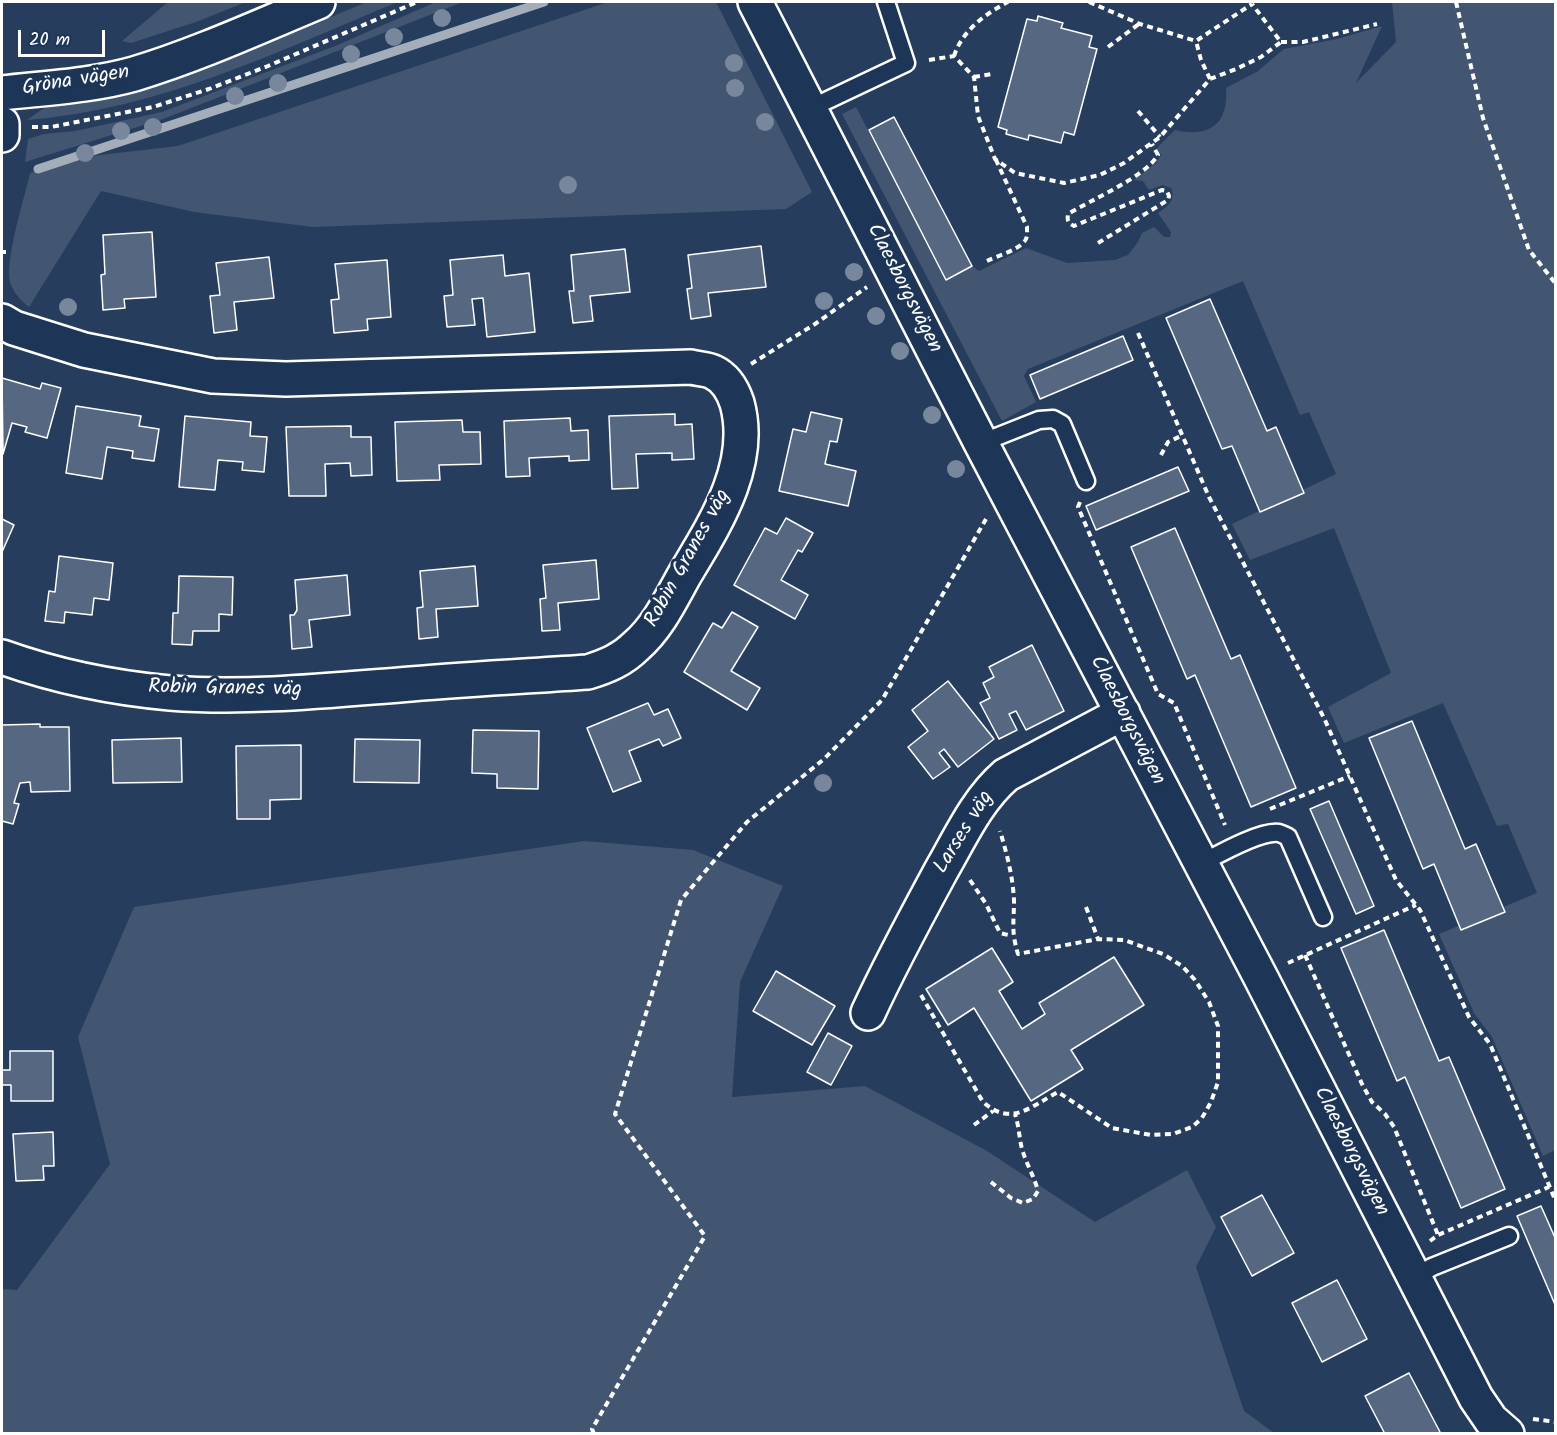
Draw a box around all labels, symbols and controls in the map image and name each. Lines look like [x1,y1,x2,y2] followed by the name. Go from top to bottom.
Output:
[21,18,108,56] scale bar
[29,26,70,55] text: 20 m
[21,61,131,103] street label: Gröna vägen
[860,220,946,358] street label: Claesborgsvägen
[641,486,737,632] street label: Robin Granes väg
[1083,652,1169,790] street label: Claesborgsvägen
[148,676,302,704] street label: Robin Granes väg
[930,787,1000,879] street label: Larses väg
[1307,1083,1393,1221] street label: Claesborgsvägen

